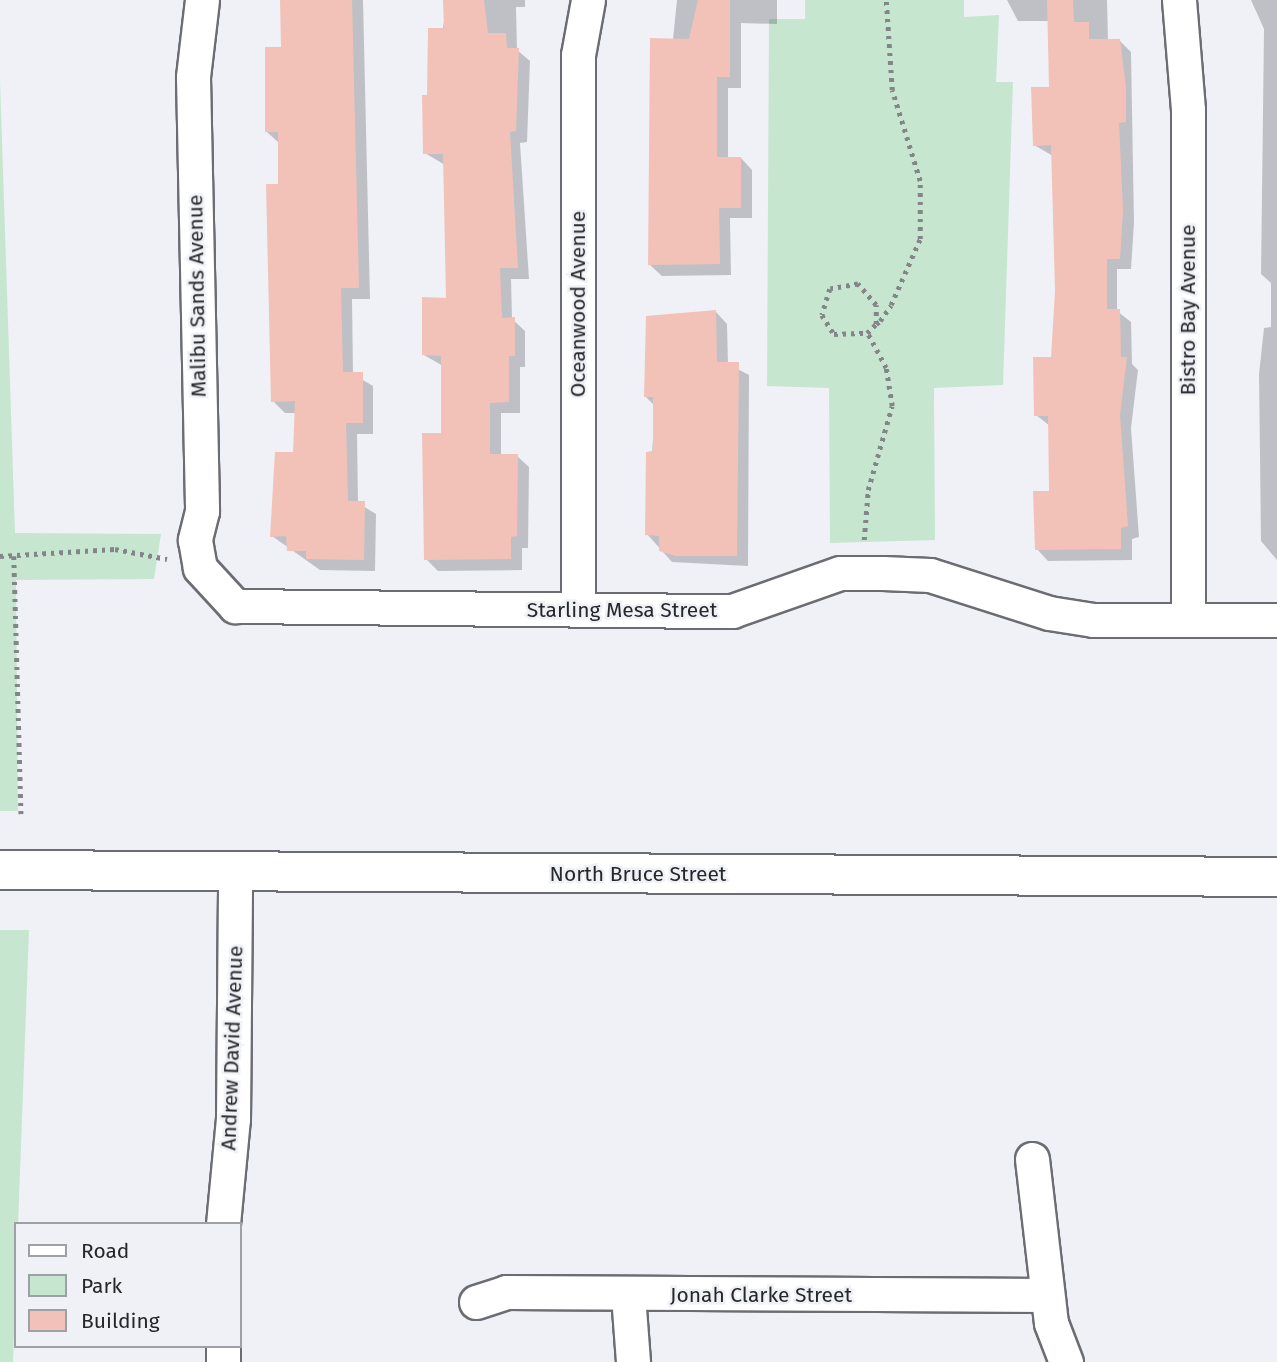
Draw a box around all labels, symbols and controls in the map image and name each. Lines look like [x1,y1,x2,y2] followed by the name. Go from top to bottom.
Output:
[183,194,211,398] street label: Malibu Sands Avenue
[565,211,591,397] street label: Oceanwood Avenue
[1175,225,1201,395] street label: Bistro Bay Avenue
[527,597,717,623] street label: Starling Mesa Street
[550,861,726,887] street label: North Bruce Street
[216,945,248,1151] street label: Andrew David Avenue
[14,1222,242,1348] legend
[81,1238,129,1264] text: Road
[81,1273,122,1299] text: Park
[670,1282,852,1308] street label: Jonah Clarke Street
[81,1308,160,1334] text: Building

